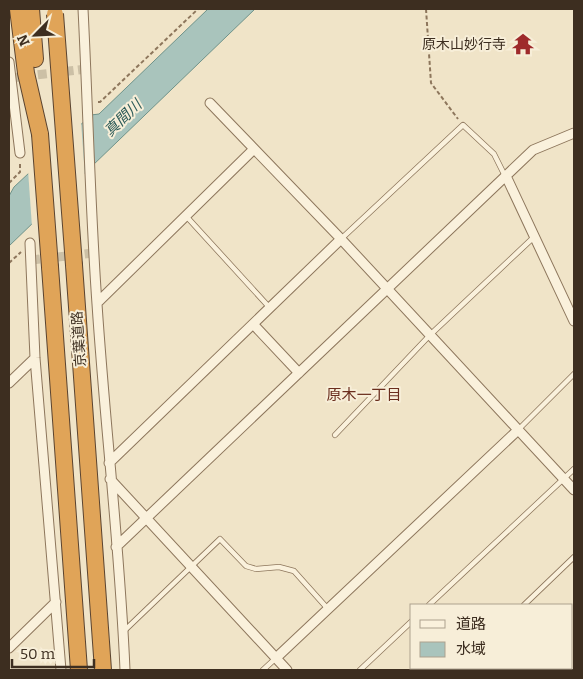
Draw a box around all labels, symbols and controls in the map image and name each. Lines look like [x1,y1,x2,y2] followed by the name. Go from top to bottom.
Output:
[10,10,60,60] north arrow
[510,31,536,57] temple icon: 原木山妙行寺
[14,32,34,48] text: N
[422,36,506,53] place label: 原木山妙行寺
[101,95,147,140] water label: 真間川
[69,310,89,368] street label: 京葉道路
[326,386,402,404] district label: 原木一丁目
[410,604,573,669] legend
[456,615,486,633] text: 道路
[12,636,95,668] scale bar
[456,640,486,658] text: 水域
[20,645,56,663] text: 50 m

